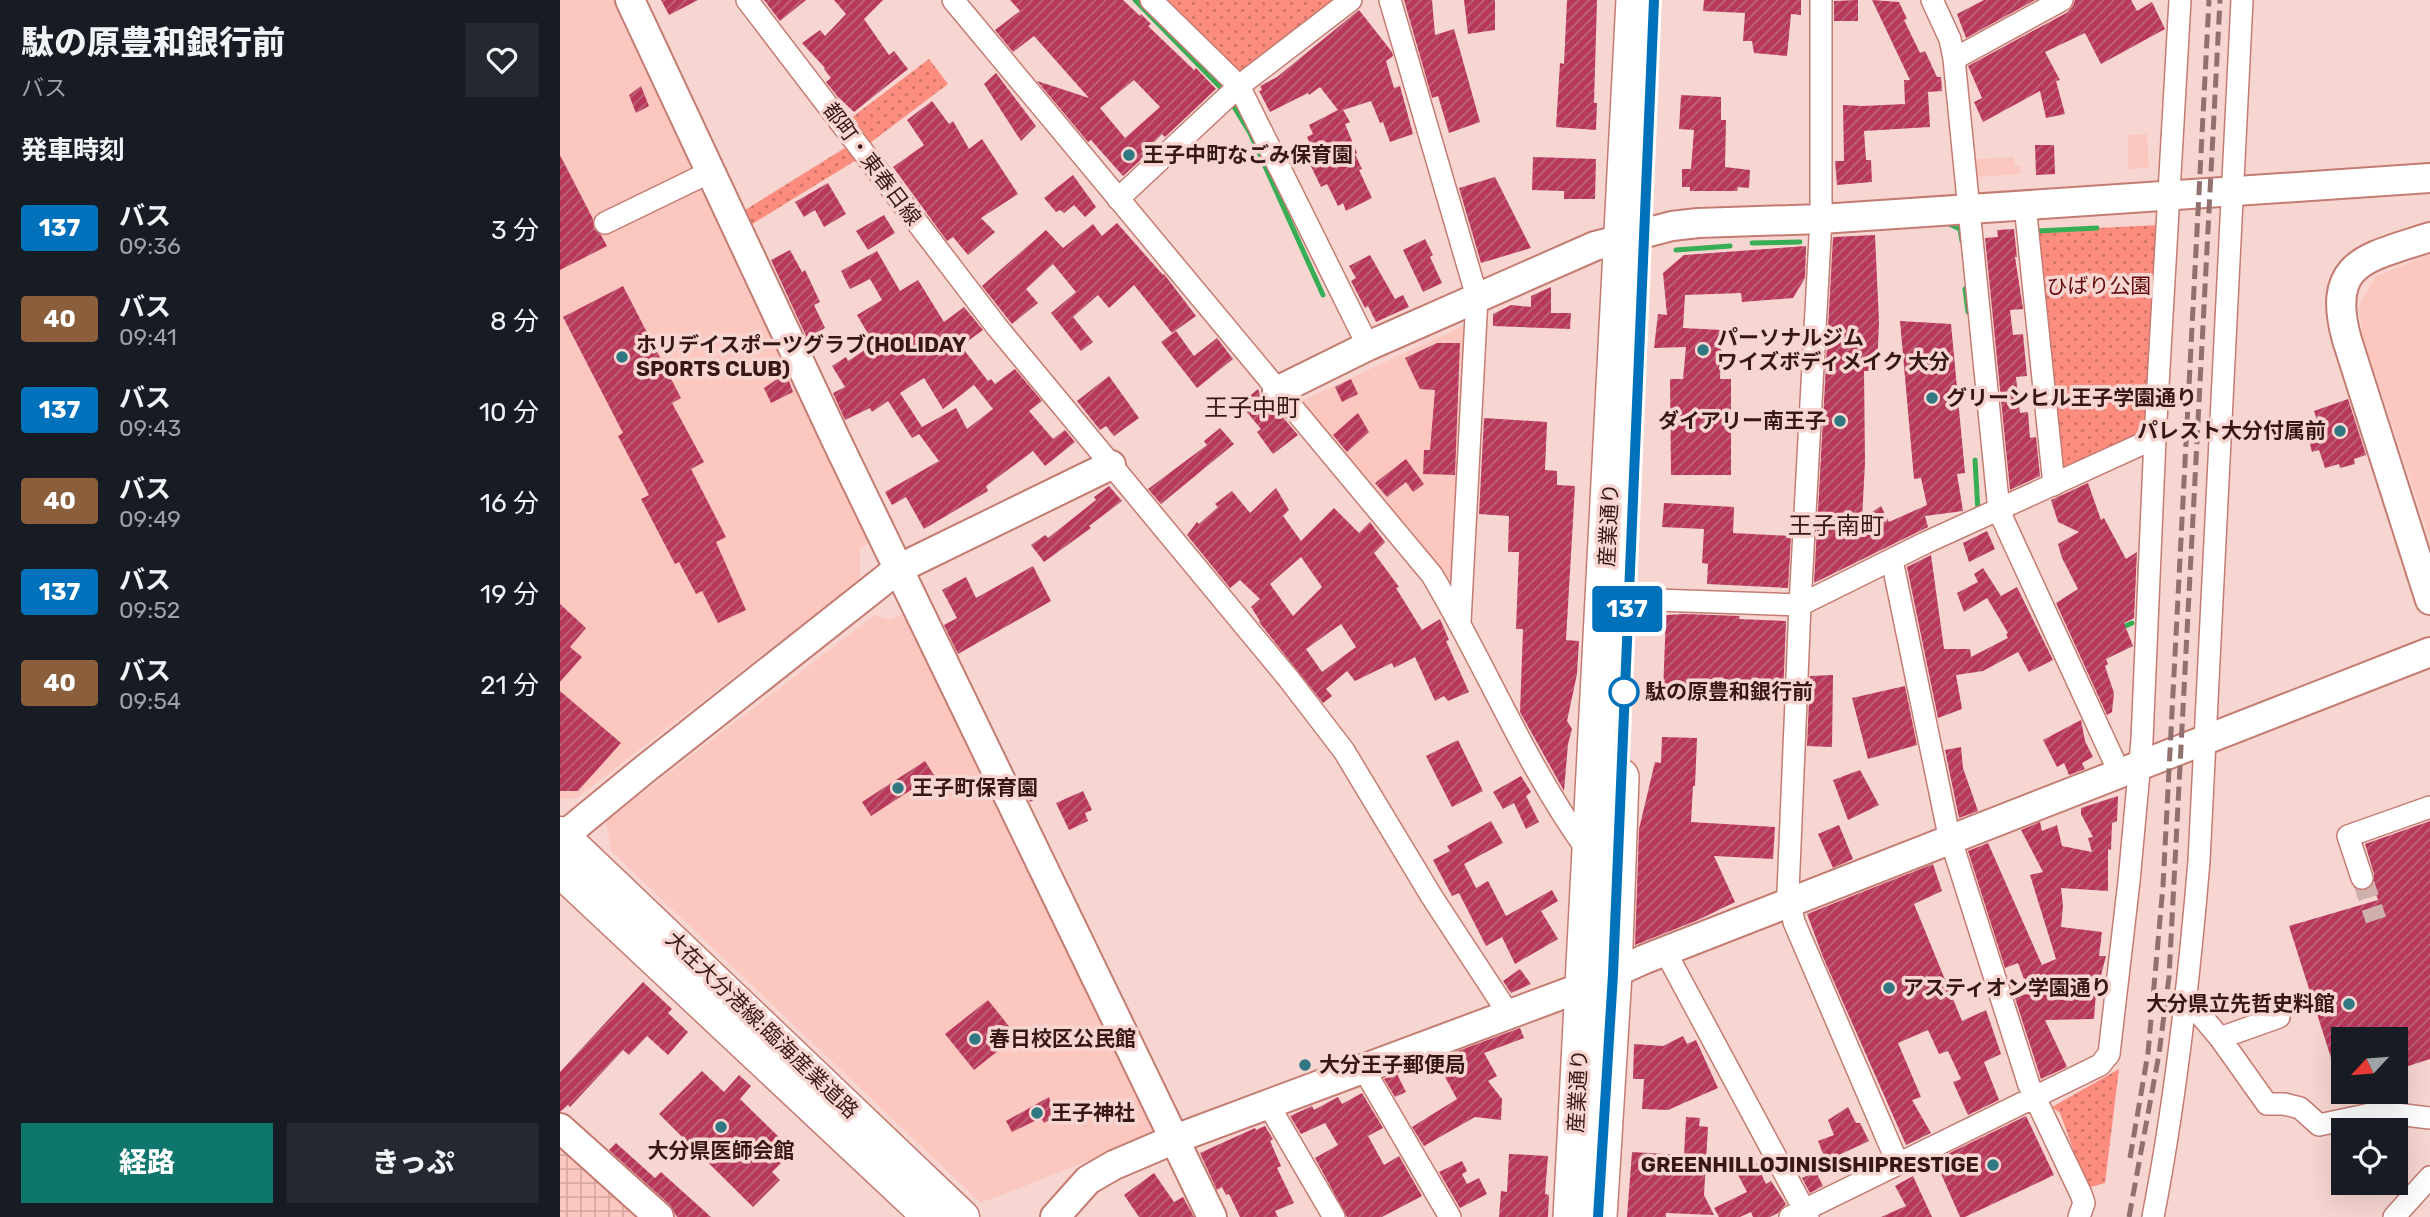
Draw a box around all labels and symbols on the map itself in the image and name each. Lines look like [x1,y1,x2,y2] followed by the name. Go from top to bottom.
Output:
[818,97,927,230] street label: 都町・東春日線
[1143,142,1353,167] place label: 王子中町なごみ保育園
[1121,147,1137,163] marker: 王子中町なごみ保育園
[2047,273,2152,298] park label: ひばり公園
[1717,325,1950,374] place label: パーソナルジム ワイズボディメイク 大分
[636,332,966,381] place label: ホリデイスポーツグラブ(HOLIDAY SPORTS CLUB)
[1695,342,1711,358] marker: パーソナルジム ワイズボディメイク 大分
[614,349,630,365] marker: ホリデイスポーツグラブ(HOLIDAY SPORTS CLUB)
[1946,385,2197,410] place label: グリーンヒル王子学園通り
[1924,390,1940,406] marker: グリーンヒル王子学園通り
[1204,394,1300,422] district label: 王子中町
[1658,408,1826,433] place label: ダイアリー南王子
[1832,413,1848,429] marker: ダイアリー南王子
[2137,418,2326,443] place label: パレスト大分付属前
[2332,423,2348,439] marker: パレスト大分付属前
[1594,482,1623,568] street label: 産業通り
[1788,512,1884,540] district label: 王子南町
[1587,586,1667,632] line badge: 137
[1609,677,1639,707] marker: 駄の原豊和銀行前
[1645,679,1813,704] place label: 駄の原豊和銀行前
[912,775,1038,800] place label: 王子町保育園
[890,780,906,796] marker: 王子町保育園
[661,926,864,1123] street label: 大在大分港線;臨海産業道路
[1903,975,2112,1000] place label: アスティオン学園通り
[1881,980,1897,996] marker: アスティオン学園通り
[2146,991,2335,1016] place label: 大分県立先哲史料館
[2341,996,2357,1012] marker: 大分県立先哲史料館
[989,1026,1136,1051] place label: 春日校区公民館
[2331,1027,2408,1104] north arrow
[967,1031,983,1047] marker: 春日校区公民館
[1563,1048,1592,1134] street label: 産業通り
[1319,1052,1466,1077] place label: 大分王子郵便局
[1297,1057,1313,1073] marker: 大分王子郵便局
[1051,1100,1135,1125] place label: 王子神社
[1029,1105,1045,1121] marker: 王子神社
[713,1119,729,1135] marker: 大分県医師会館
[648,1138,795,1163] place label: 大分県医師会館
[1641,1152,1979,1177] place label: GREENHILLOJINISISHIPRESTIGE
[1985,1157,2001,1173] marker: GREENHILLOJINISISHIPRESTIGE

